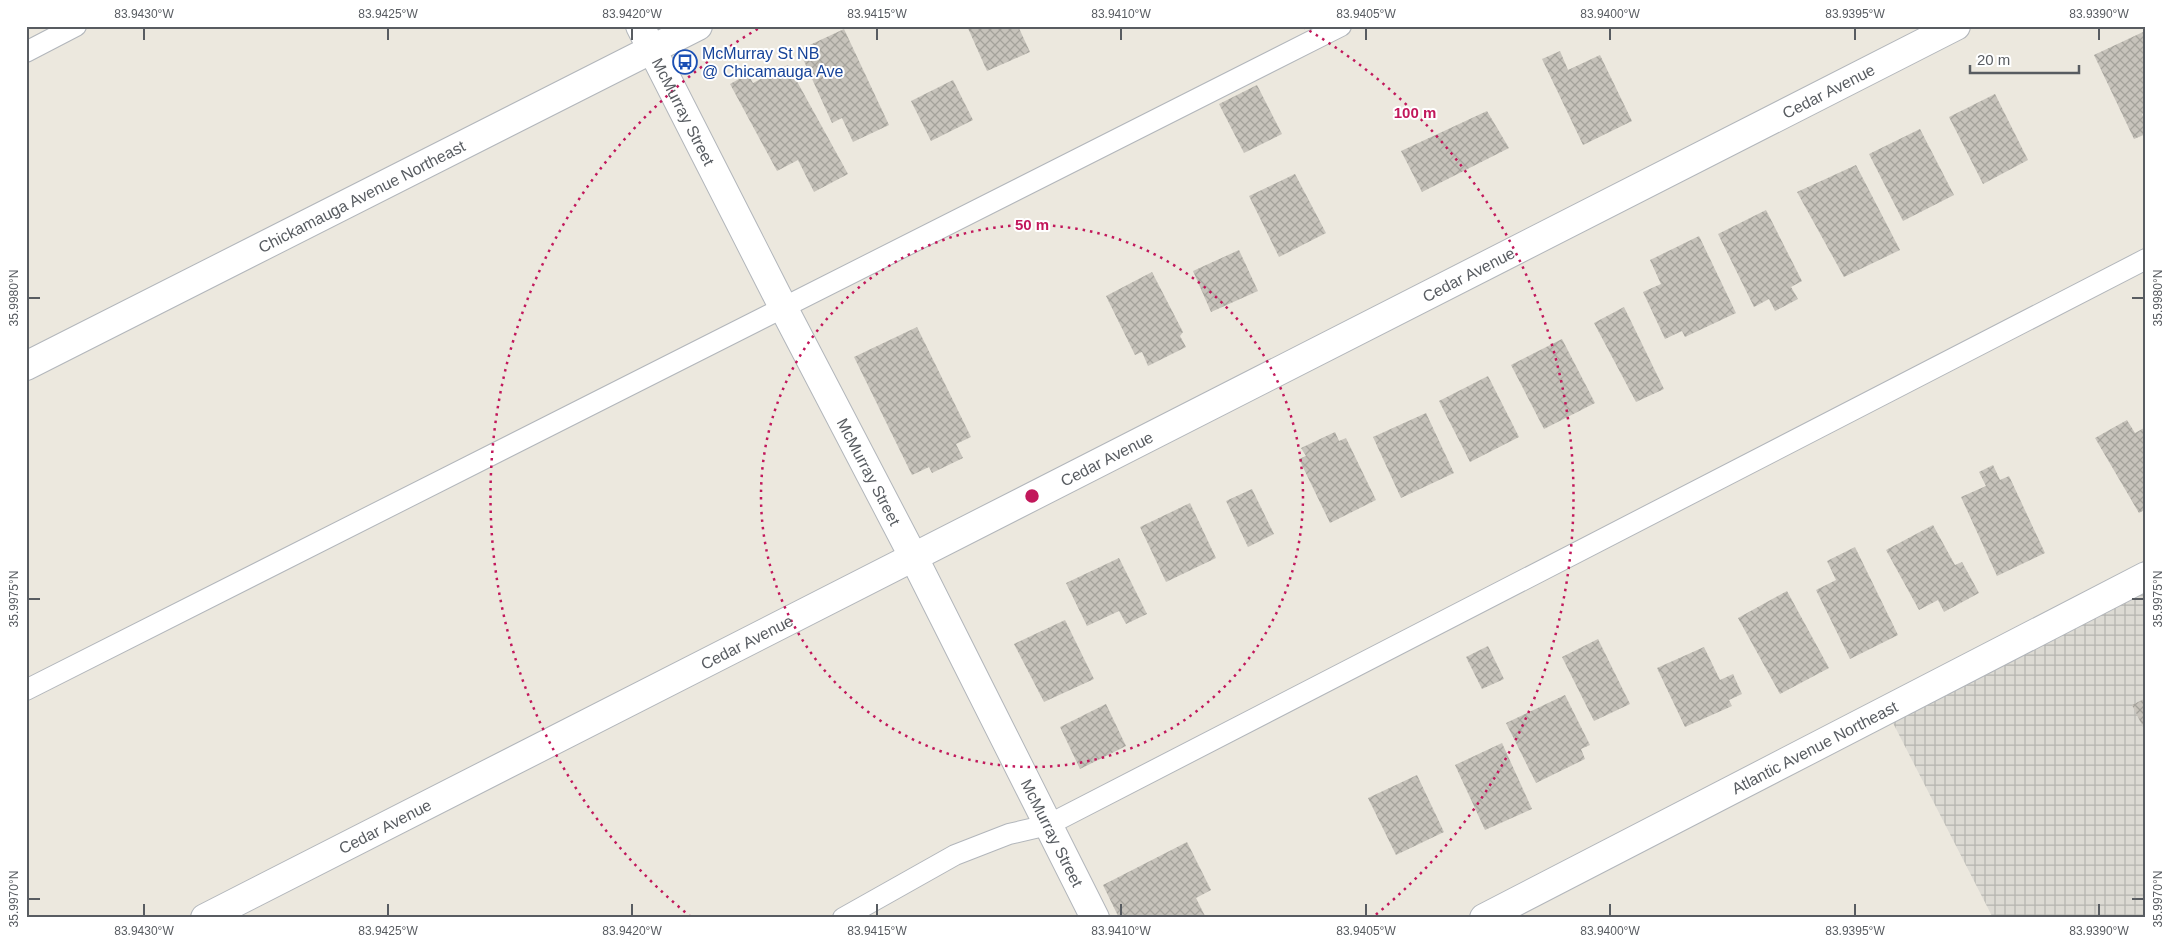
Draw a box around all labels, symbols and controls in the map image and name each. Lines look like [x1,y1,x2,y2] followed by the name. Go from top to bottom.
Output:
[114,7,174,21] text: 83.9430°W
[358,7,418,21] text: 83.9425°W
[602,7,662,21] text: 83.9420°W
[847,7,907,21] text: 83.9415°W
[1091,7,1151,21] text: 83.9410°W
[1336,7,1396,21] text: 83.9405°W
[1580,7,1640,21] text: 83.9400°W
[1825,7,1885,21] text: 83.9395°W
[2069,7,2129,21] text: 83.9390°W
[1970,42,2078,74] scale bar
[702,45,843,80] place label: McMurray St NB @ Chicamauga Ave
[672,49,698,75] bus stop icon: McMurray St NB @ Chicamauga Ave
[1977,51,2010,68] text: 20 m
[649,55,718,169] street label: McMurray Street
[1780,61,1878,122] street label: Cedar Avenue
[1394,104,1436,121] text: 100 m
[256,137,468,256] street label: Chickamauga Avenue Northeast
[1015,216,1049,233] text: 50 m
[1420,244,1518,305] street label: Cedar Avenue
[7,270,21,326] text: 35.9980°N
[2151,270,2165,326] text: 35.9980°N
[834,415,904,529] street label: McMurray Street
[1058,428,1156,490] street label: Cedar Avenue
[1023,487,1041,505] centre of rings
[7,571,21,627] text: 35.9975°N
[2151,571,2165,627] text: 35.9975°N
[698,612,796,673] street label: Cedar Avenue
[1729,698,1901,797] street label: Atlantic Avenue Northeast
[1018,776,1086,890] street label: McMurray Street
[336,796,434,857] street label: Cedar Avenue
[7,871,21,927] text: 35.9970°N
[2151,871,2165,927] text: 35.9970°N
[114,924,174,938] text: 83.9430°W
[358,924,418,938] text: 83.9425°W
[602,924,662,938] text: 83.9420°W
[847,924,907,938] text: 83.9415°W
[1091,924,1151,938] text: 83.9410°W
[1336,924,1396,938] text: 83.9405°W
[1580,924,1640,938] text: 83.9400°W
[1825,924,1885,938] text: 83.9395°W
[2069,924,2129,938] text: 83.9390°W

